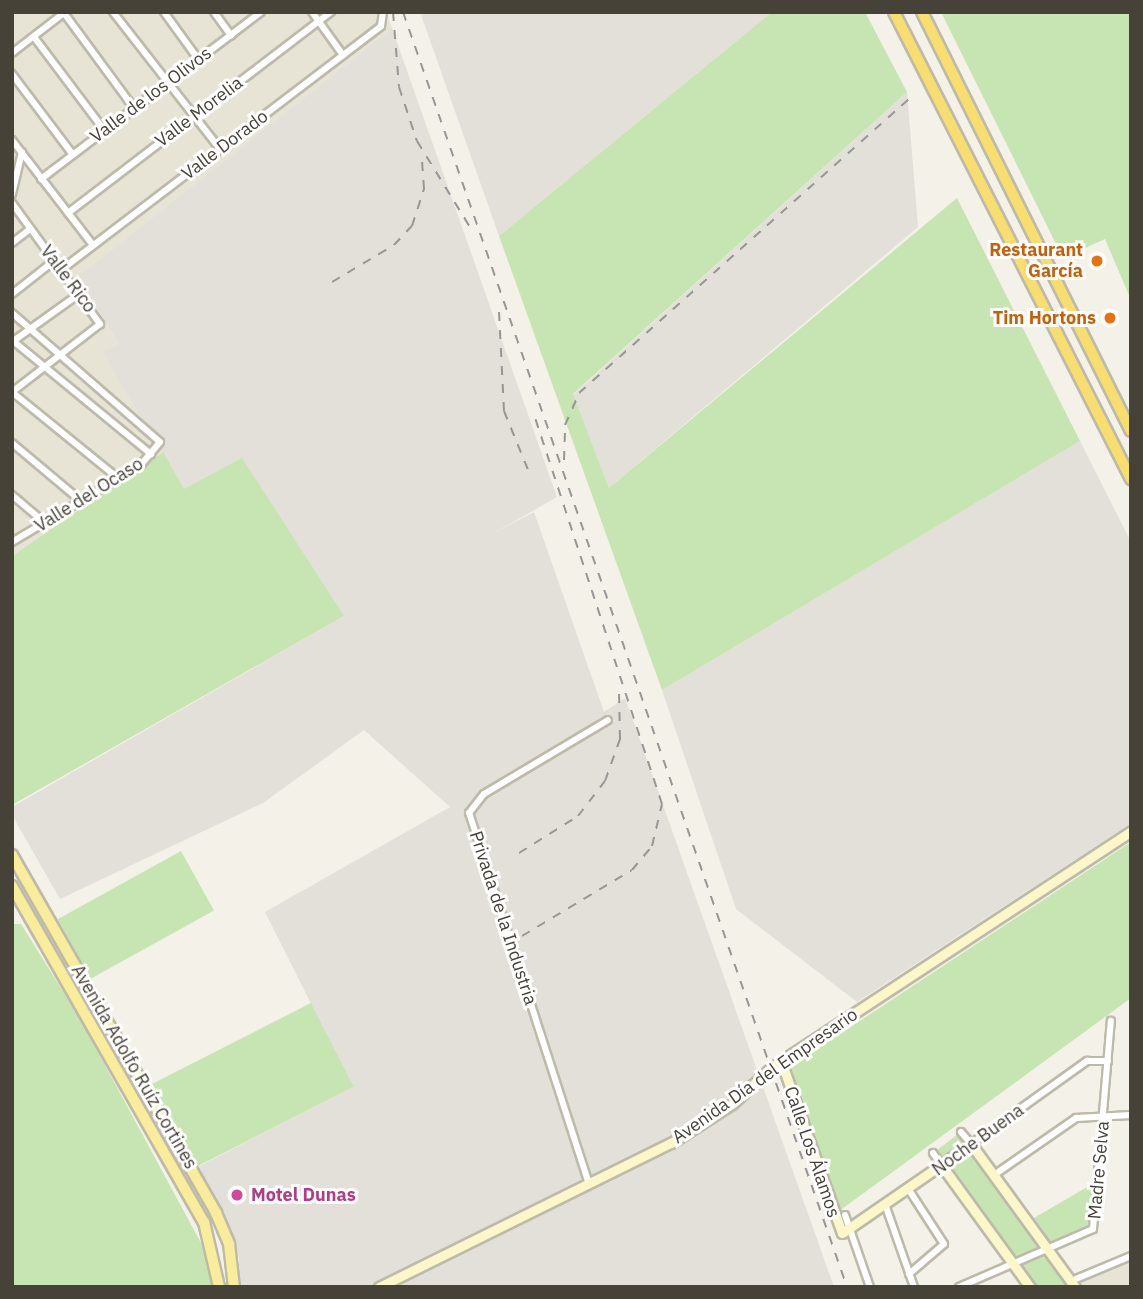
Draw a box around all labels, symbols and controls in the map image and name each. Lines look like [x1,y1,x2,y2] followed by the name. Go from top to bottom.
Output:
[86,42,216,148] street label: Valle de los Olivos
[151,72,247,152] street label: Valle Morelia
[177,105,273,185] street label: Valle Dorado
[989,240,1083,282] place label: Restaurant García
[36,241,100,317] street label: Valle Rico
[1089,253,1105,269] marker: Restaurant García
[993,307,1096,329] place label: Tim Hortons
[1102,310,1118,326] marker: Tim Hortons
[31,453,147,537] street label: Valle del Ocaso
[465,828,541,1008] street label: Privada de la Industria
[67,961,201,1173] street label: Avenida Adolfo Ruíz Cortines
[668,1004,862,1148] street label: Avenida Día del Empresario
[779,1084,845,1220] street label: Calle Los Álamos
[928,1100,1028,1180] street label: Noche Buena
[1084,1120,1114,1220] street label: Madre Selva
[251,1184,356,1206] place label: Motel Dunas
[229,1187,245,1203] marker: Motel Dunas

